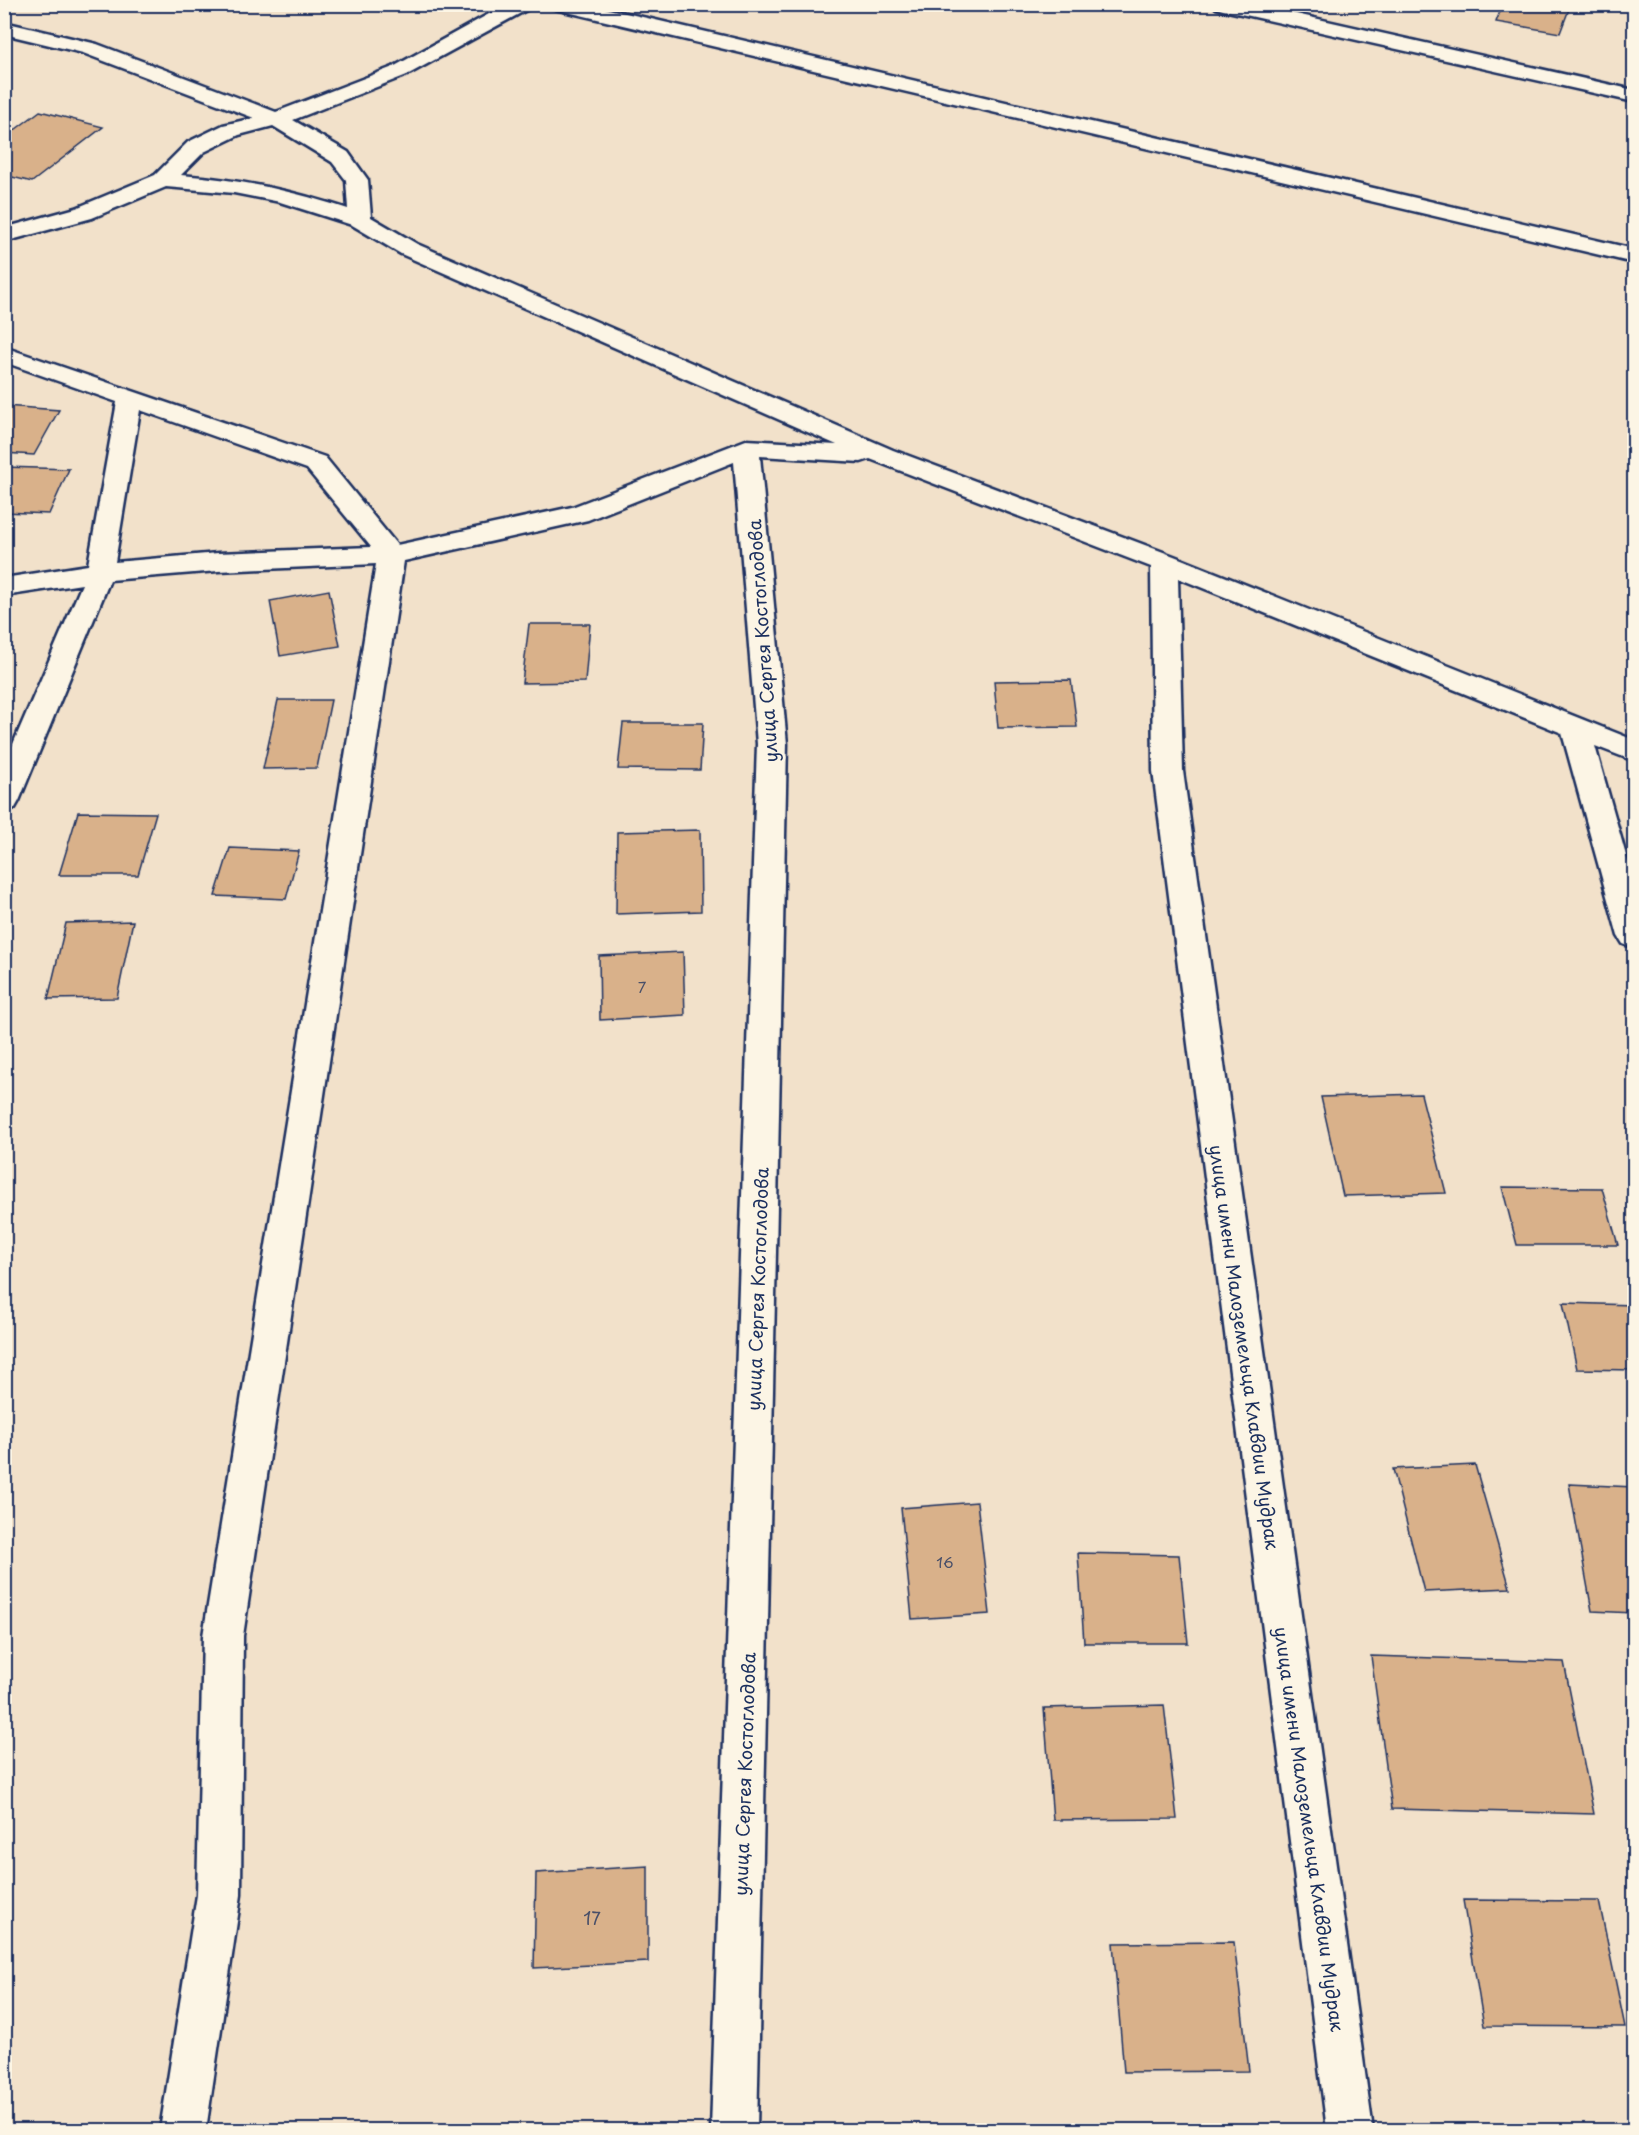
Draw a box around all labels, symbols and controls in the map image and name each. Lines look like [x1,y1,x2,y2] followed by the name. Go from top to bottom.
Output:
[740,518,784,764] street label: улица Сергея Костоглодова
[638,975,647,998] house number: 7
[1203,1143,1287,1552] street label: улица имени Малоземельца Клавдии Мудрак
[739,1166,775,1411] street label: улица Сергея Костоглодова
[936,1550,954,1573] house number: 16
[1268,1625,1352,2034] street label: улица имени Малоземельца Клавдии Мудрак
[726,1651,762,1896] street label: улица Сергея Костоглодова
[583,1904,601,1931] house number: 17

